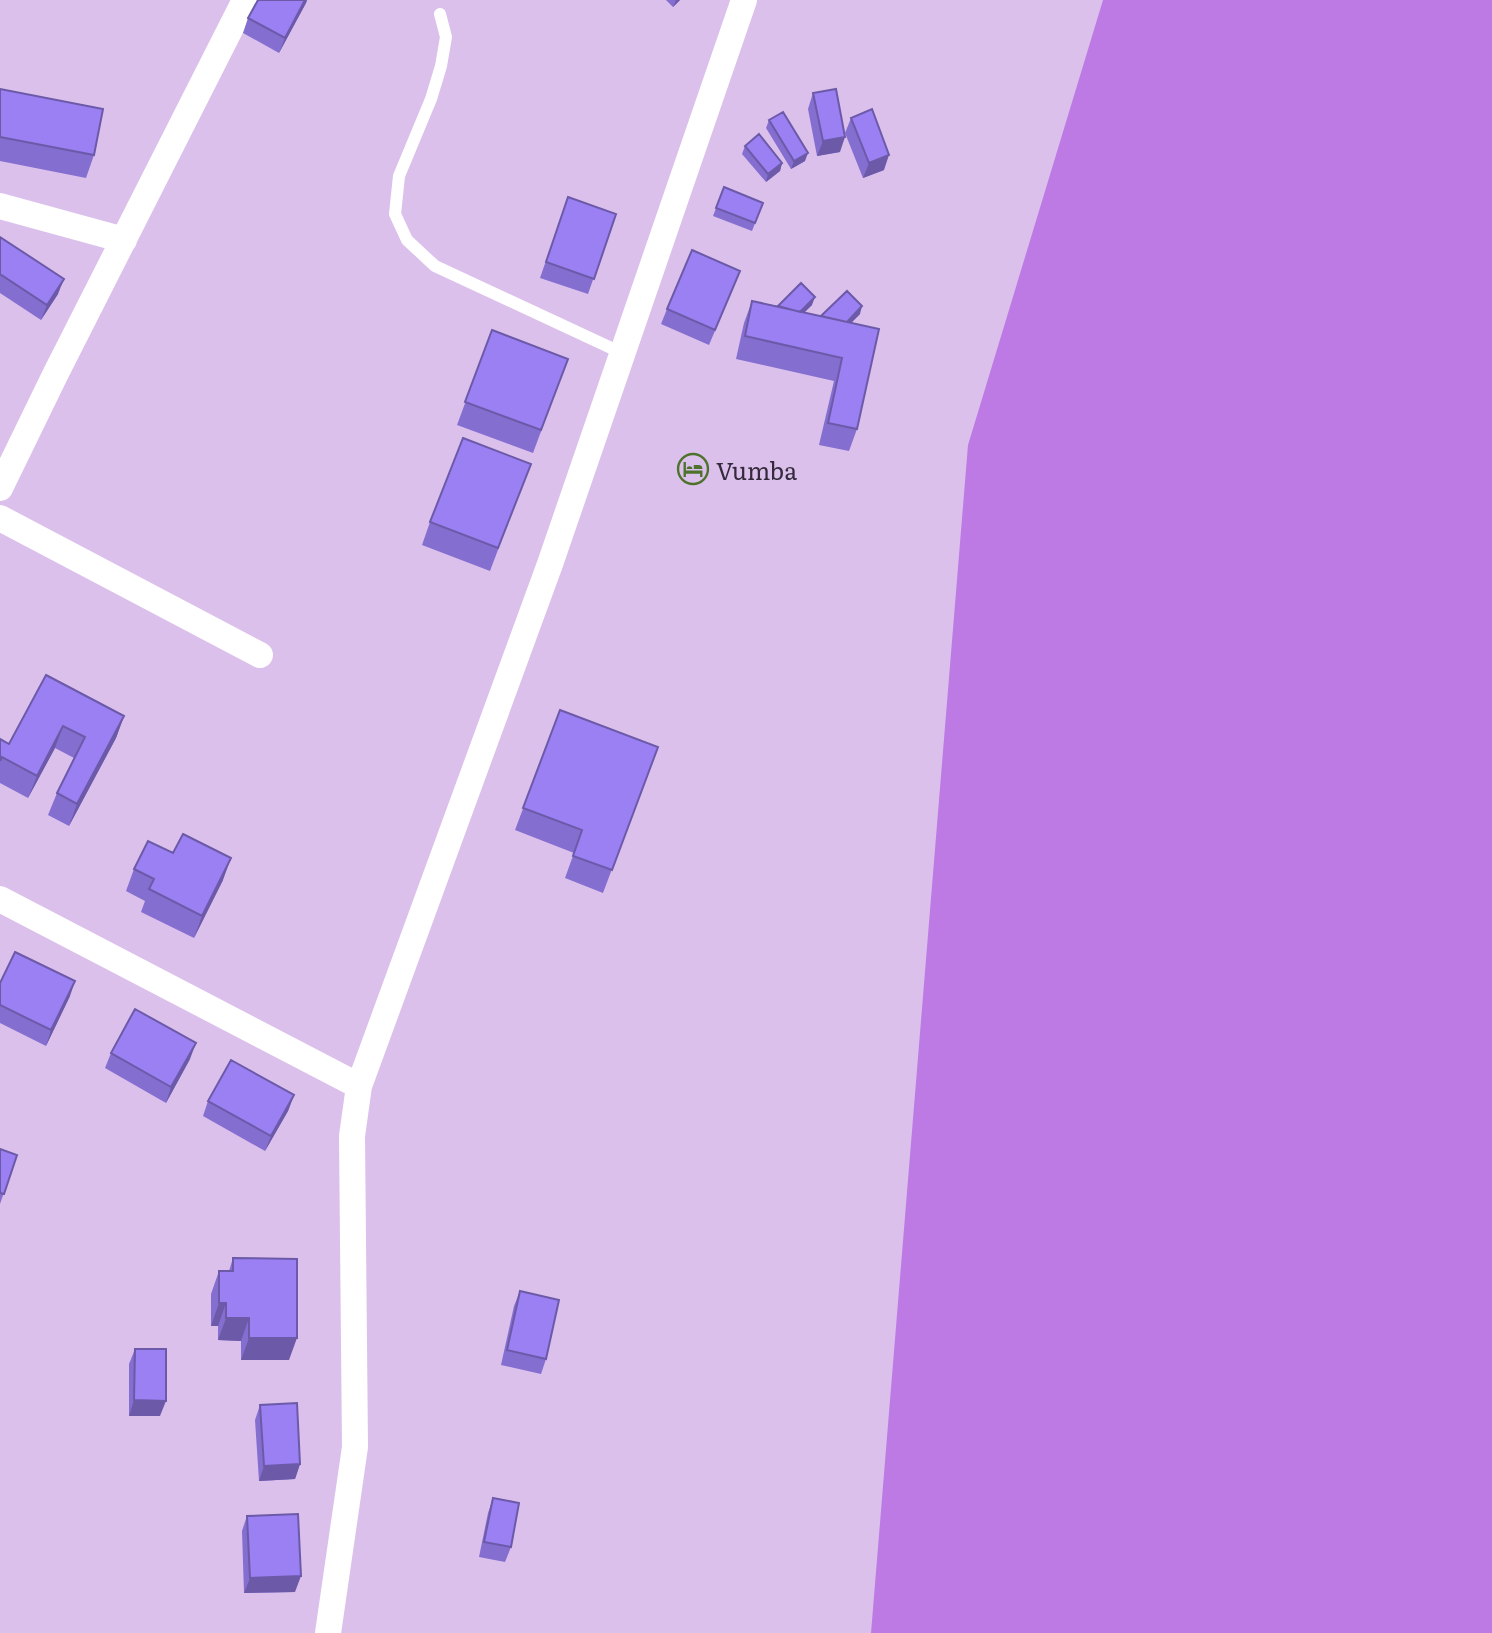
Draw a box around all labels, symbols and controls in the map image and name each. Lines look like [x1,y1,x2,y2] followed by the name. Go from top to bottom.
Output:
[676,452,710,486] hotel icon: Vumba
[716,452,797,487] place label: Vumba

